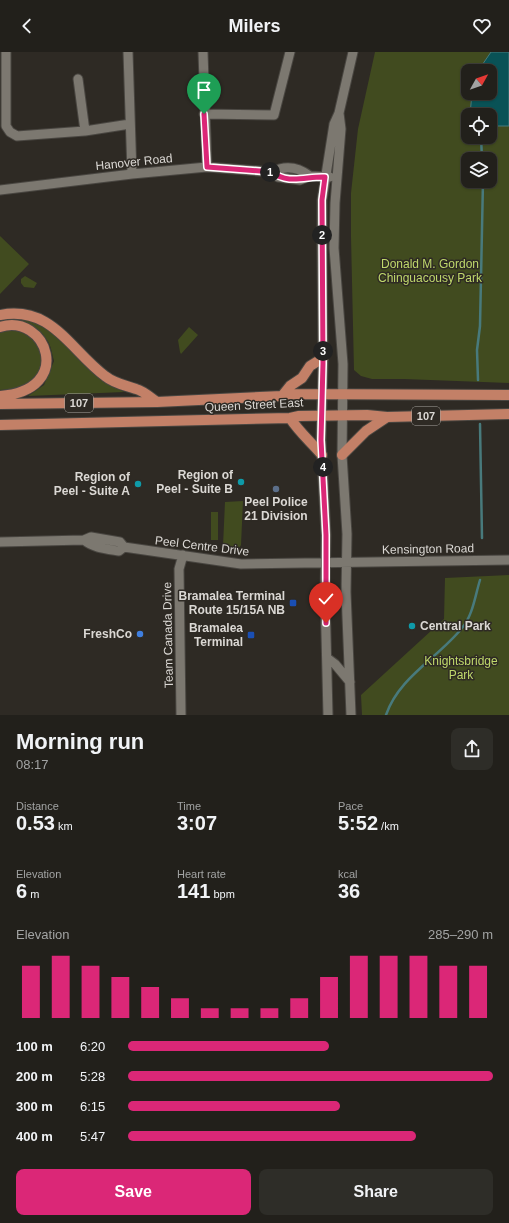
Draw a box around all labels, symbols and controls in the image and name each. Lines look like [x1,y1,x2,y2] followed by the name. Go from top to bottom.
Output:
[16,15,38,37] icon: back
[471,15,493,37] icon: heart
[228,16,281,36] text: Milers
[461,64,497,100] north arrow
[461,64,497,188] map controls
[187,73,221,114] pin
[193,79,215,101] icon: arrive
[461,108,497,144] button: locate
[95,151,173,173] street label: Hanover Road
[461,152,497,188] button: layers
[260,162,280,182] pin: 1
[267,166,273,178] text: 1
[312,225,332,245] pin: 2
[319,229,325,241] text: 2
[378,257,483,285] park label: Donald M. Gordon Chinguacousy Park
[313,341,333,361] pin: 3
[320,345,326,357] text: 3
[65,394,93,412] road number: 107
[204,395,304,415] street label: Queen Street East
[412,407,440,425] road number: 107
[313,457,333,477] pin: 4
[320,461,326,473] text: 4
[156,468,234,496] place label: Region of Peel - Suite B
[54,470,131,498] place label: Region of Peel - Suite A
[236,477,246,487] marker: Region of Peel - Suite B
[133,479,143,489] marker: Region of Peel - Suite A
[271,484,281,494] marker: Peel Police 21 Division
[244,495,308,523] place label: Peel Police 21 Division
[154,533,250,559] street label: Peel Centre Drive
[382,541,474,557] street label: Kensington Road
[160,582,176,688] street label: Team Canada Drive
[309,582,343,623] pin
[315,588,337,610] icon: check
[179,589,285,617] place label: Bramalea Terminal Route 15/15A NB
[288,598,298,608] marker: Bramalea Terminal Route 15/15A NB
[420,619,491,633] place label: Central Park
[189,621,243,649] place label: Bramalea Terminal
[407,621,417,631] marker: Central Park
[83,627,132,641] place label: FreshCo
[135,629,145,639] marker: FreshCo
[246,630,256,640] marker: Bramalea Terminal
[424,654,498,682] park label: Knightsbridge Park
[451,728,493,770] button: share
[16,729,144,754] text: Morning run
[16,757,49,772] text: 08:17
[16,800,59,812] text: Distance
[177,800,201,812] text: Time
[338,800,363,812] text: Pace
[16,812,55,834] text: 0.53
[177,812,217,834] text: 3:07
[338,812,378,834] text: 5:52
[55,820,73,832] text: km
[378,820,399,832] text: /km
[16,868,61,880] text: Elevation
[177,868,226,880] text: Heart rate
[338,868,358,880] text: kcal
[16,880,27,902] text: 6
[177,880,210,902] text: 141
[338,880,360,902] text: 36
[27,888,39,900] text: m
[210,888,235,900] text: bpm
[16,927,69,942] text: Elevation
[428,927,493,942] text: 285–290 m
[16,1039,53,1054] text: 100 m
[80,1039,105,1054] text: 6:20
[16,1069,53,1084] text: 200 m
[80,1069,105,1084] text: 5:28
[16,1099,53,1114] text: 300 m
[80,1099,105,1114] text: 6:15
[16,1129,53,1144] text: 400 m
[80,1129,105,1144] text: 5:47
[16,1169,251,1215] button: Save
[259,1169,493,1215] button: Share

